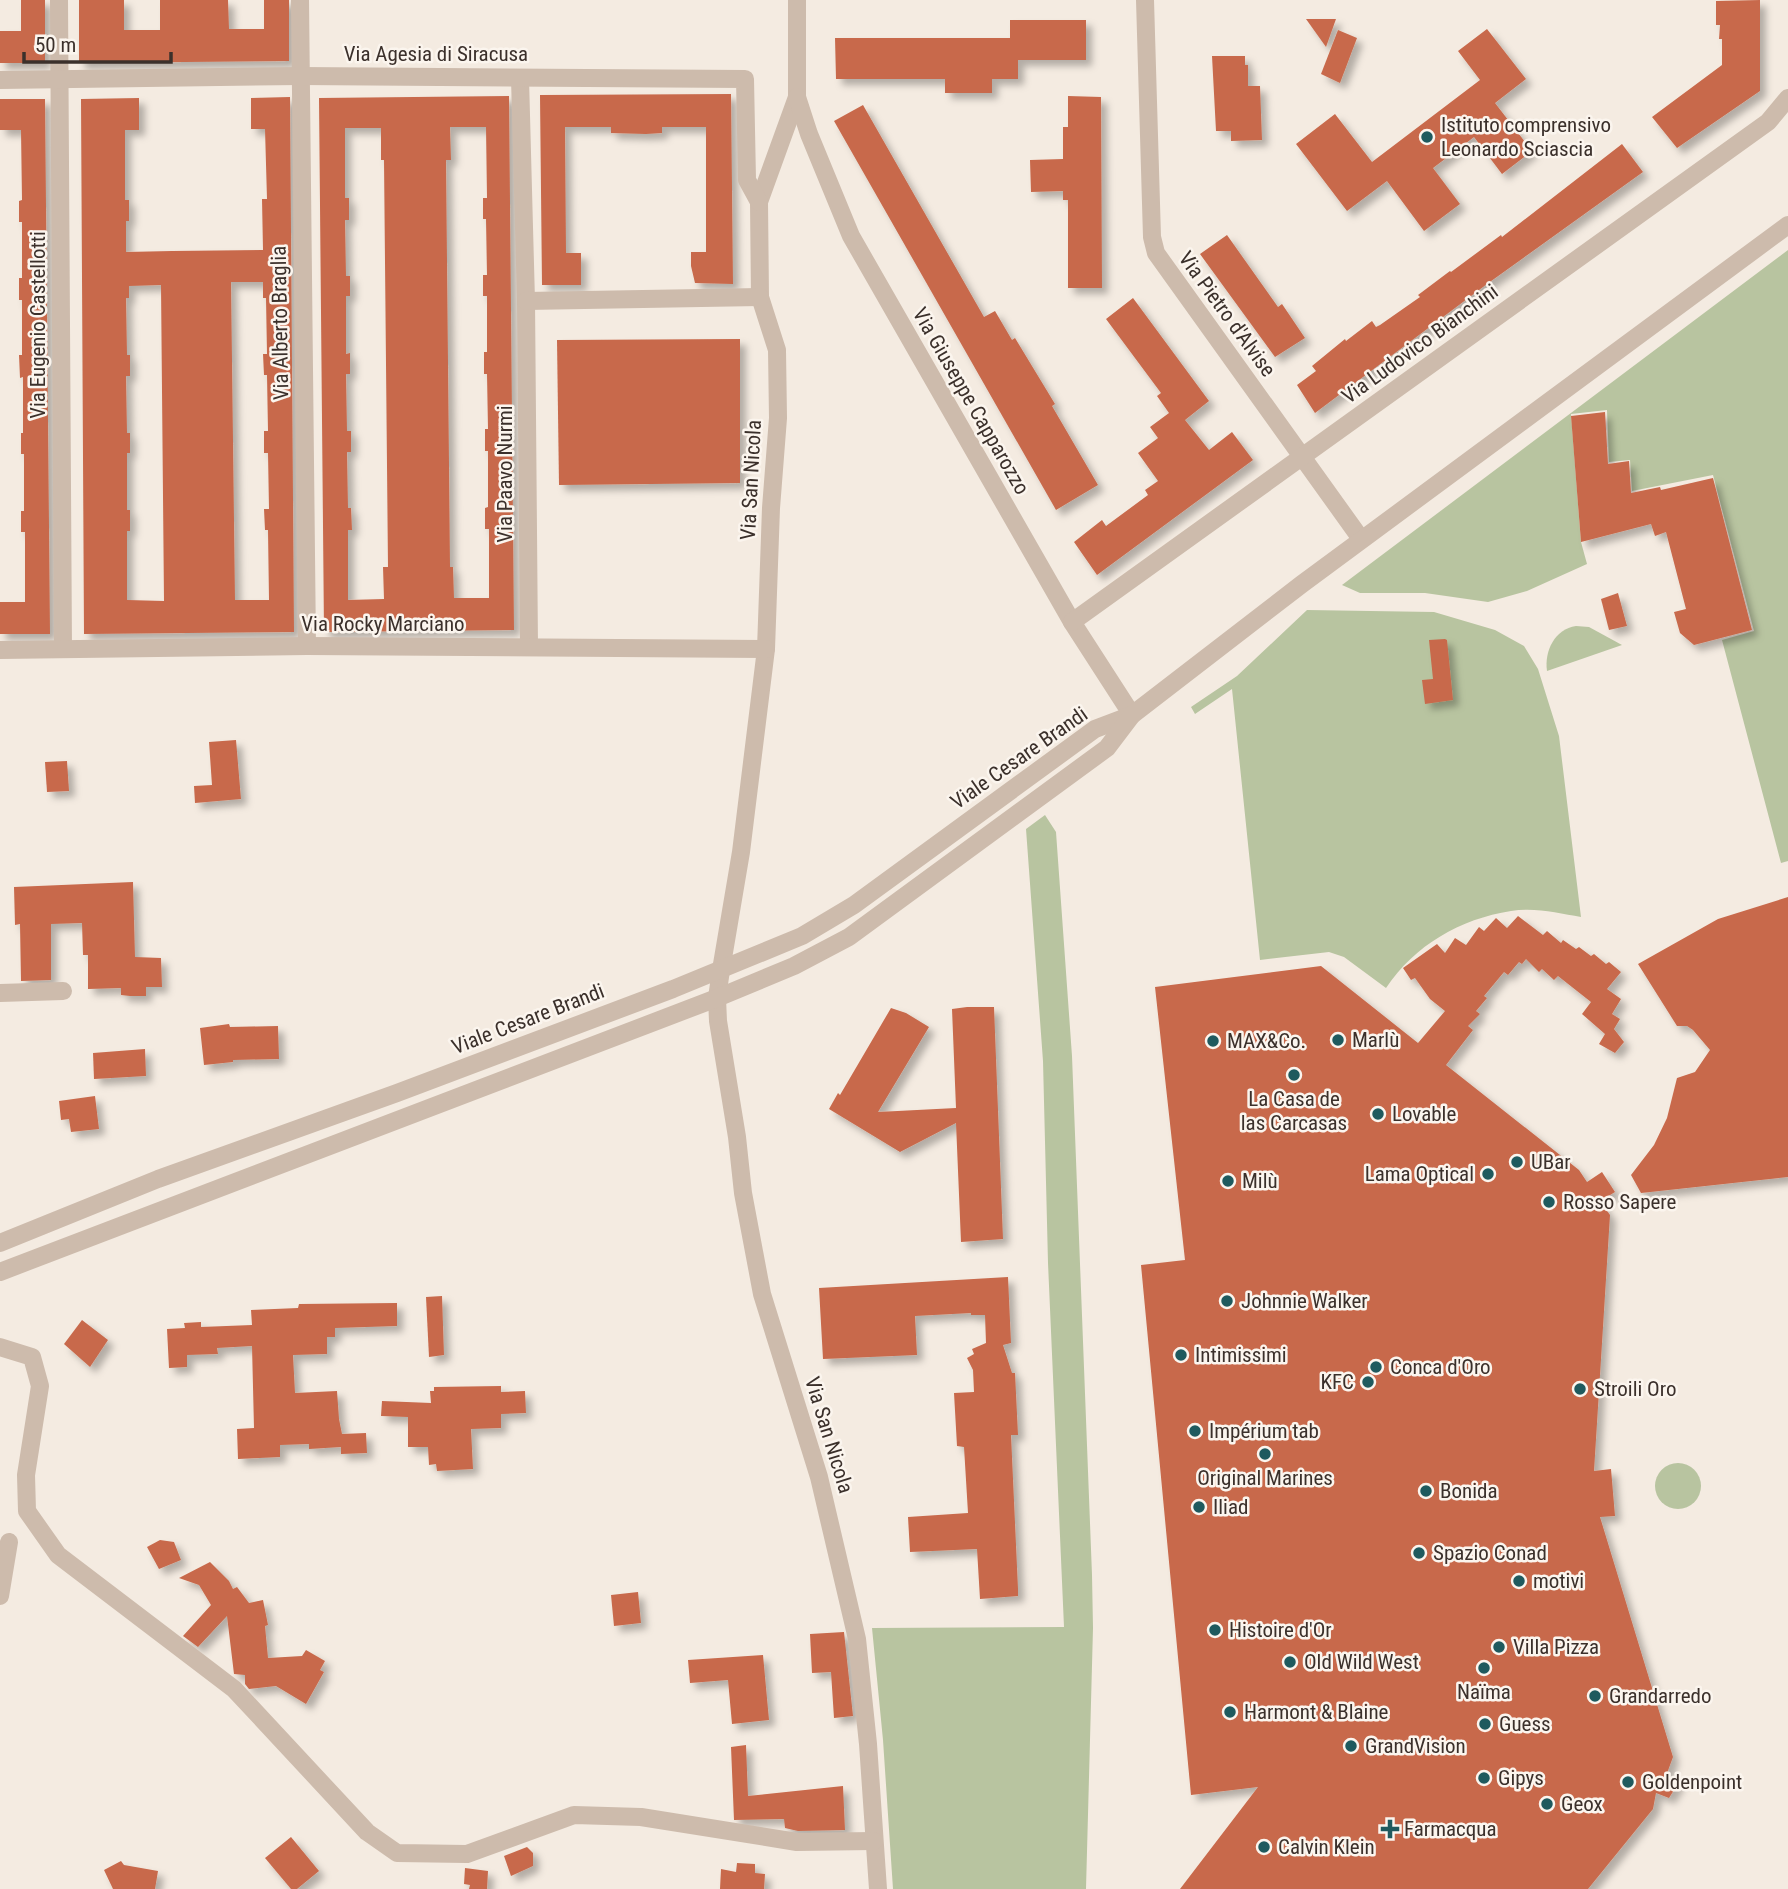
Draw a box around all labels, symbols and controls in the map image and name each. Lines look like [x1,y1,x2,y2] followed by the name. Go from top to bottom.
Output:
[24,21,172,65] scale bar
[35,33,76,57] text: 50 m
[344,42,528,66] street label: Via Agesia di Siracusa
[1441,113,1611,161] place label: Istituto comprensivo Leonardo Sciascia
[1419,129,1435,145] marker: Istituto comprensivo Leonardo Sciascia
[26,231,50,419] street label: Via Eugenio Castellotti
[267,246,293,400] street label: Via Alberto Braglia
[1174,247,1280,381] street label: Via Pietro d'Alvise
[1337,279,1503,409] street label: Via Ludovico Bianchini
[908,303,1034,499] street label: Via Giuseppe Capparozzo
[493,405,517,543] street label: Via Paavo Nurmi
[736,419,766,541] street label: Via San Nicola
[301,612,465,636] street label: Via Rocky Marciano
[946,702,1092,814] street label: Viale Cesare Brandi
[448,979,608,1059] street label: Viale Cesare Brandi
[1352,1028,1399,1052] place label: Marlù
[1227,1029,1306,1053] place label: MAX&Co.
[1330,1032,1346,1048] marker: Marlù
[1205,1033,1221,1049] marker: MAX&Co.
[1286,1067,1302,1083] marker: La Casa de las Carcasas
[1241,1087,1347,1135] place label: La Casa de las Carcasas
[1392,1102,1456,1126] place label: Lovable
[1370,1106,1386,1122] marker: Lovable
[1531,1150,1571,1174] place label: UBar
[1509,1154,1525,1170] marker: UBar
[1365,1162,1474,1186] place label: Lama Optical
[1480,1166,1496,1182] marker: Lama Optical
[1242,1169,1278,1193] place label: Milù
[1220,1173,1236,1189] marker: Milù
[1563,1190,1677,1214] place label: Rosso Sapere
[1541,1194,1557,1210] marker: Rosso Sapere
[1241,1289,1368,1313] place label: Johnnie Walker
[1219,1293,1235,1309] marker: Johnnie Walker
[1195,1343,1287,1367] place label: Intimissimi
[1173,1347,1189,1363] marker: Intimissimi
[1390,1355,1491,1379] place label: Conca d'Oro
[1368,1359,1384,1375] marker: Conca d'Oro
[1321,1370,1354,1394] place label: KFC
[800,1374,858,1496] street label: Via San Nicola
[1360,1374,1376,1390] marker: KFC
[1594,1377,1676,1401] place label: Stroili Oro
[1572,1381,1588,1397] marker: Stroili Oro
[1209,1419,1319,1443] place label: Impérium tab
[1187,1423,1203,1439] marker: Impérium tab
[1257,1446,1273,1462] marker: Original Marines
[1197,1466,1333,1490] place label: Original Marines
[1440,1479,1497,1503] place label: Bonida
[1418,1483,1434,1499] marker: Bonida
[1213,1495,1248,1519] place label: Iliad
[1191,1499,1207,1515] marker: Iliad
[1433,1541,1547,1565] place label: Spazio Conad
[1411,1545,1427,1561] marker: Spazio Conad
[1533,1569,1584,1593] place label: motivi
[1511,1573,1527,1589] marker: motivi
[1229,1618,1332,1642] place label: Histoire d'Or
[1207,1622,1223,1638] marker: Histoire d'Or
[1513,1635,1599,1659] place label: Villa Pizza
[1491,1639,1507,1655] marker: Villa Pizza
[1304,1650,1419,1674] place label: Old Wild West
[1282,1654,1298,1670] marker: Old Wild West
[1476,1660,1492,1676] marker: Naïma
[1457,1680,1511,1704] place label: Naïma
[1609,1684,1712,1708] place label: Grandarredo
[1587,1688,1603,1704] marker: Grandarredo
[1244,1700,1389,1724] place label: Harmont & Blaine
[1222,1704,1238,1720] marker: Harmont & Blaine
[1499,1712,1551,1736] place label: Guess
[1477,1716,1493,1732] marker: Guess
[1365,1734,1466,1758] place label: GrandVision
[1343,1738,1359,1754] marker: GrandVision
[1498,1766,1544,1790] place label: Gipys
[1476,1770,1492,1786] marker: Gipys
[1642,1770,1742,1794] place label: Goldenpoint
[1620,1774,1636,1790] marker: Goldenpoint
[1561,1792,1603,1816] place label: Geox
[1539,1796,1555,1812] marker: Geox
[1404,1817,1497,1841] place label: Farmacqua
[1382,1821,1398,1837] marker: Farmacqua
[1278,1835,1375,1859] place label: Calvin Klein
[1256,1839,1272,1855] marker: Calvin Klein

